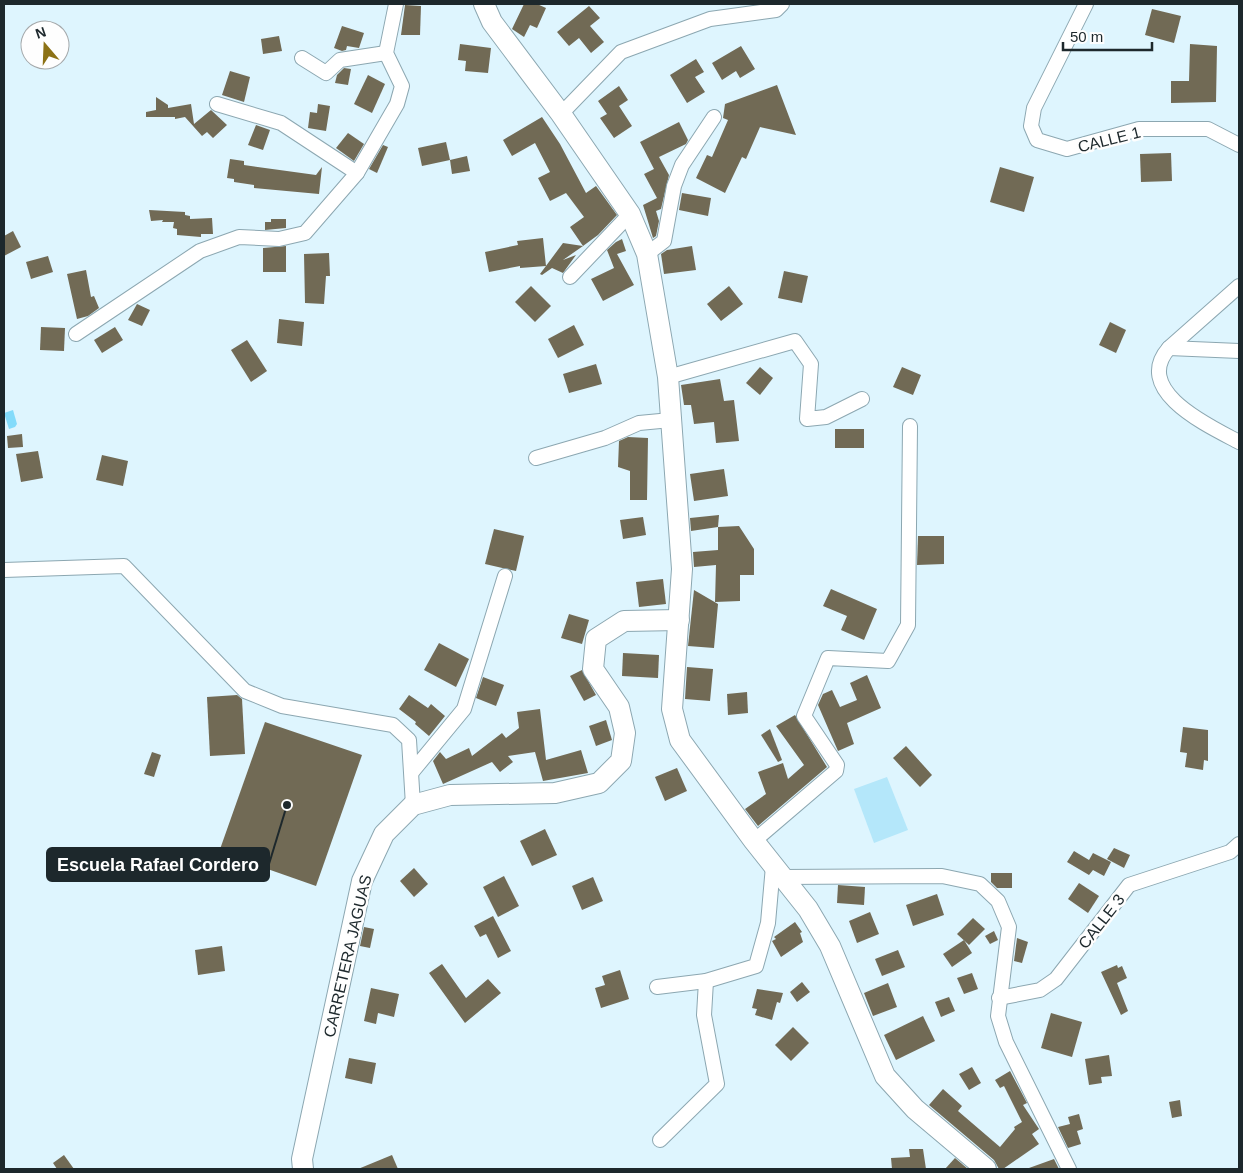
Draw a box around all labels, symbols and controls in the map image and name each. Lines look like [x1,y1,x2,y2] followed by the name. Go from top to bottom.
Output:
[20,20,70,70] north arrow
[1063,20,1152,52] scale bar
[33,23,48,42] text: N
[1070,28,1103,45] text: 50 m
[1076,123,1142,155] street label: CALLE 1
[47,848,269,881] callout: Escuela Rafael Cordero
[57,855,259,875] text: Escuela Rafael Cordero
[321,873,374,1039] street label: CARRETERA JAGUAS
[1075,891,1128,952] street label: CALLE 3

